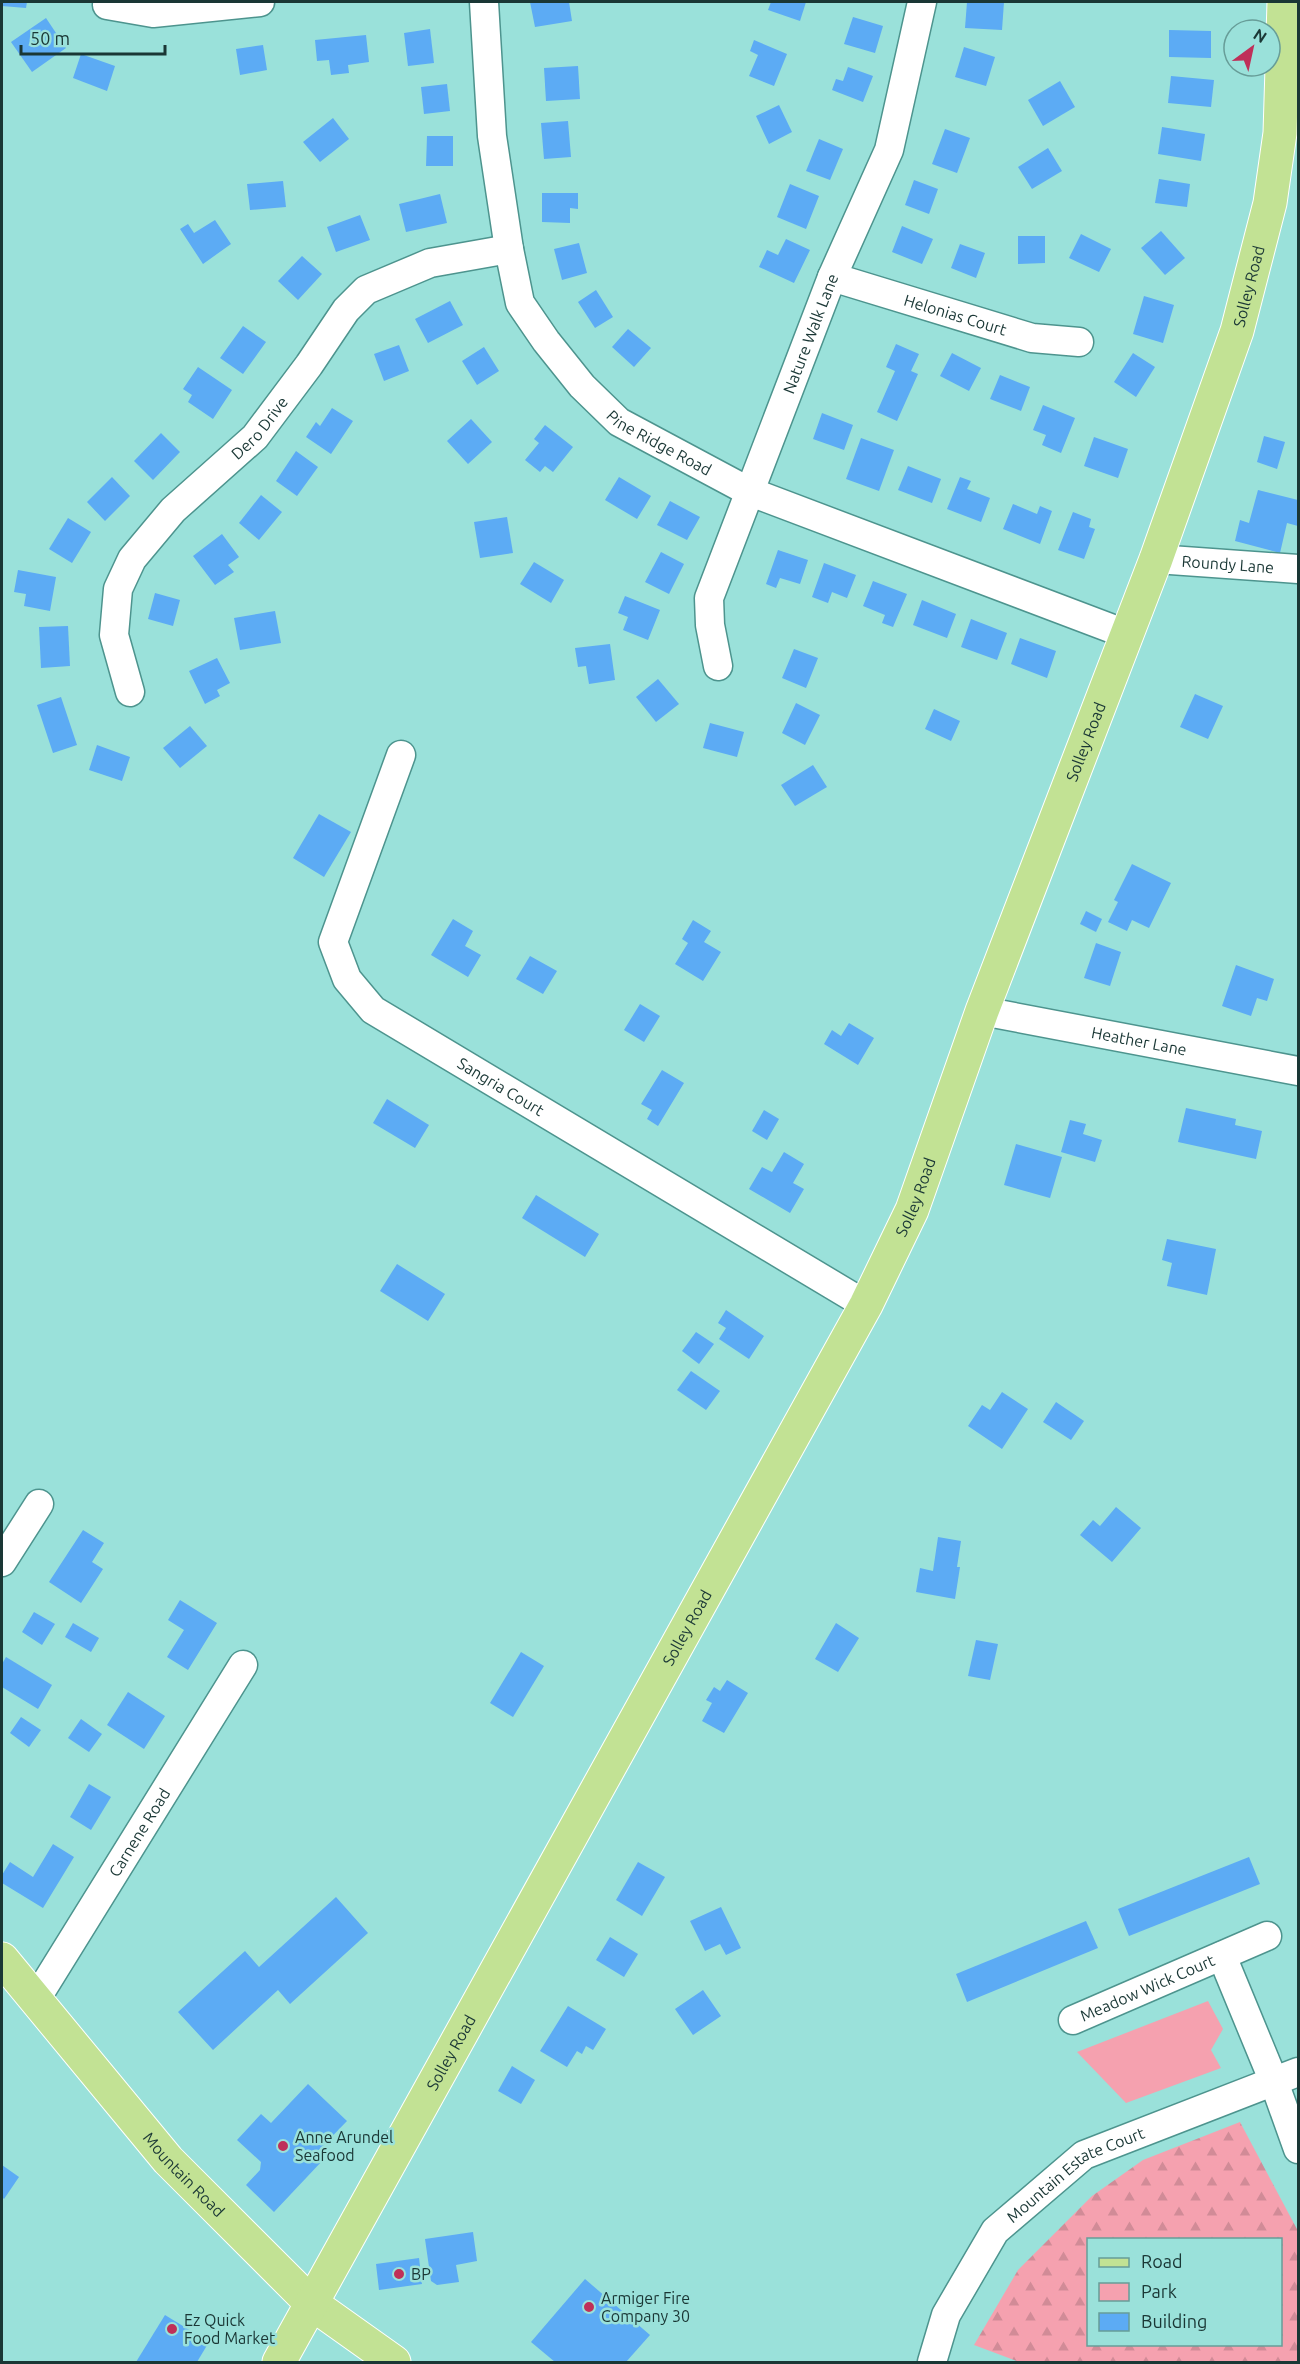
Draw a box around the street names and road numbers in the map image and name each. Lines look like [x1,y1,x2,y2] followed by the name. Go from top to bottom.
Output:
[1229,244,1268,329] street label: Solley Road
[779,271,841,396] street label: Nature Walk Lane
[902,291,1009,339] street label: Helonias Court
[228,393,291,463] street label: Dero Drive
[603,406,715,479] street label: Pine Ridge Road
[1181,552,1275,576] street label: Roundy Lane
[1062,700,1109,784] street label: Solley Road
[1090,1023,1188,1059] street label: Heather Lane
[454,1054,548,1120] street label: Sangria Court
[892,1155,939,1239] street label: Solley Road
[659,1587,715,1668] street label: Solley Road
[105,1785,173,1880] street label: Carnene Road
[1077,1951,1218,2025] street label: Meadow Wick Court
[423,2012,479,2093] street label: Solley Road
[1003,2123,1148,2226] street label: Mountain Estate Court
[140,2128,228,2220] street label: Mountain Road

